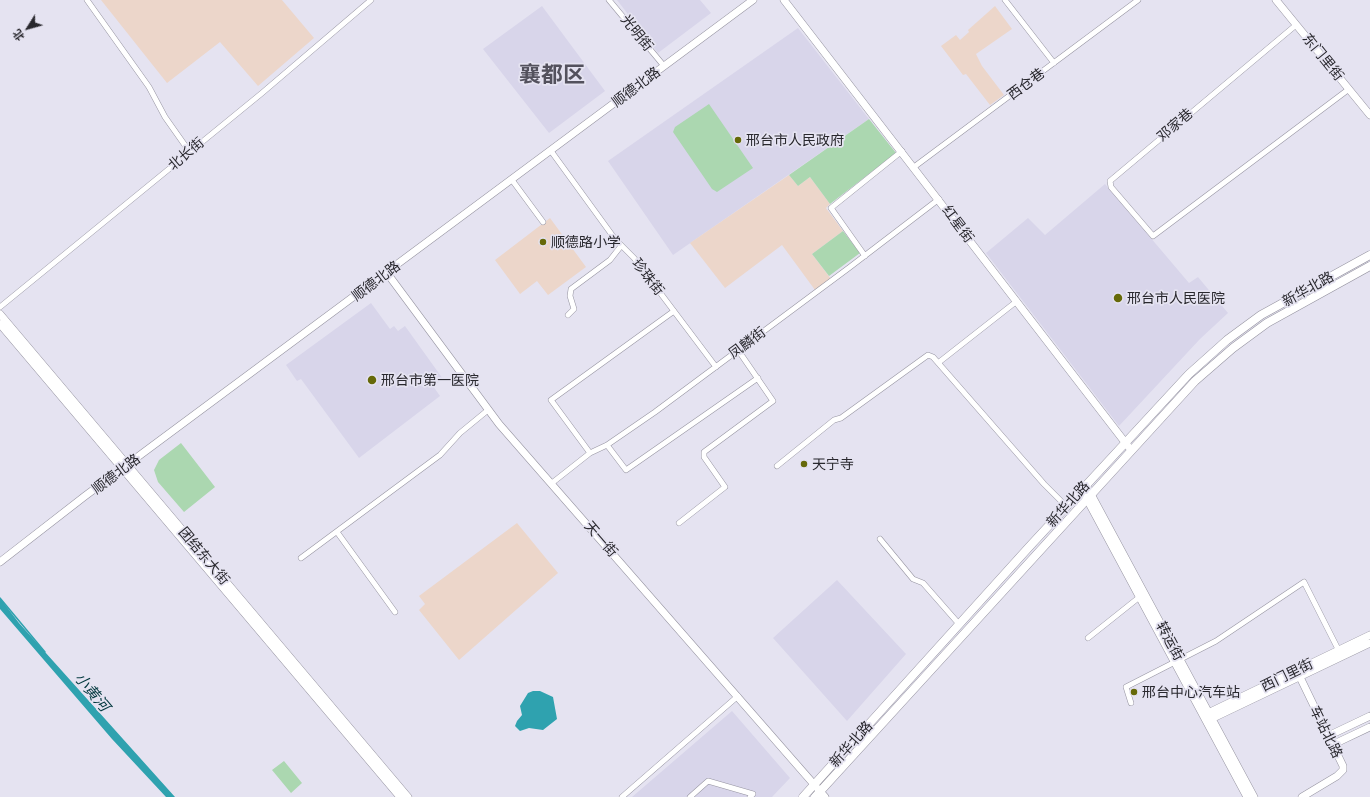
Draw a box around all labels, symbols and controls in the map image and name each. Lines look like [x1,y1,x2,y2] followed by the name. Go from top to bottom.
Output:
[8,8,48,48] north arrow
[617,11,657,55] street label: 光明街
[10,27,27,43] text: 北
[1299,30,1347,84] street label: 东门里街
[519,62,585,88] district label: 襄都区
[609,63,663,111] street label: 顺德北路
[1004,65,1048,103] street label: 西仓巷
[1154,105,1196,145] street label: 邓家巷
[746,132,844,148] place label: 邢台市人民政府
[165,134,207,174] street label: 北长街
[733,135,743,145] marker: 邢台市人民政府
[939,202,977,246] street label: 红星街
[551,234,621,250] place label: 顺德路小学
[538,237,548,247] marker: 顺德路小学
[628,255,668,299] street label: 珍珠街
[349,257,403,305] street label: 顺德北路
[1279,268,1337,310] street label: 新华北路
[1127,290,1225,306] place label: 邢台市人民医院
[1112,292,1124,304] marker: 邢台市人民医院
[725,324,769,362] street label: 凤麟街
[381,372,479,388] place label: 邢台市第一医院
[366,374,378,386] marker: 邢台市第一医院
[89,450,143,498] street label: 顺德北路
[812,456,854,472] place label: 天宁寺
[799,459,809,469] marker: 天宁寺
[1043,478,1093,530] street label: 新华北路
[581,518,621,560] street label: 天一街
[175,524,233,588] street label: 团结东大街
[1153,619,1187,663] street label: 转运街
[1258,655,1316,695] street label: 西门里街
[71,669,113,715] water label: 小黄河
[1142,684,1240,700] place label: 邢台中心汽车站
[1129,687,1139,697] marker: 邢台中心汽车站
[1306,703,1346,761] street label: 车站北路
[826,718,876,770] street label: 新华北路

